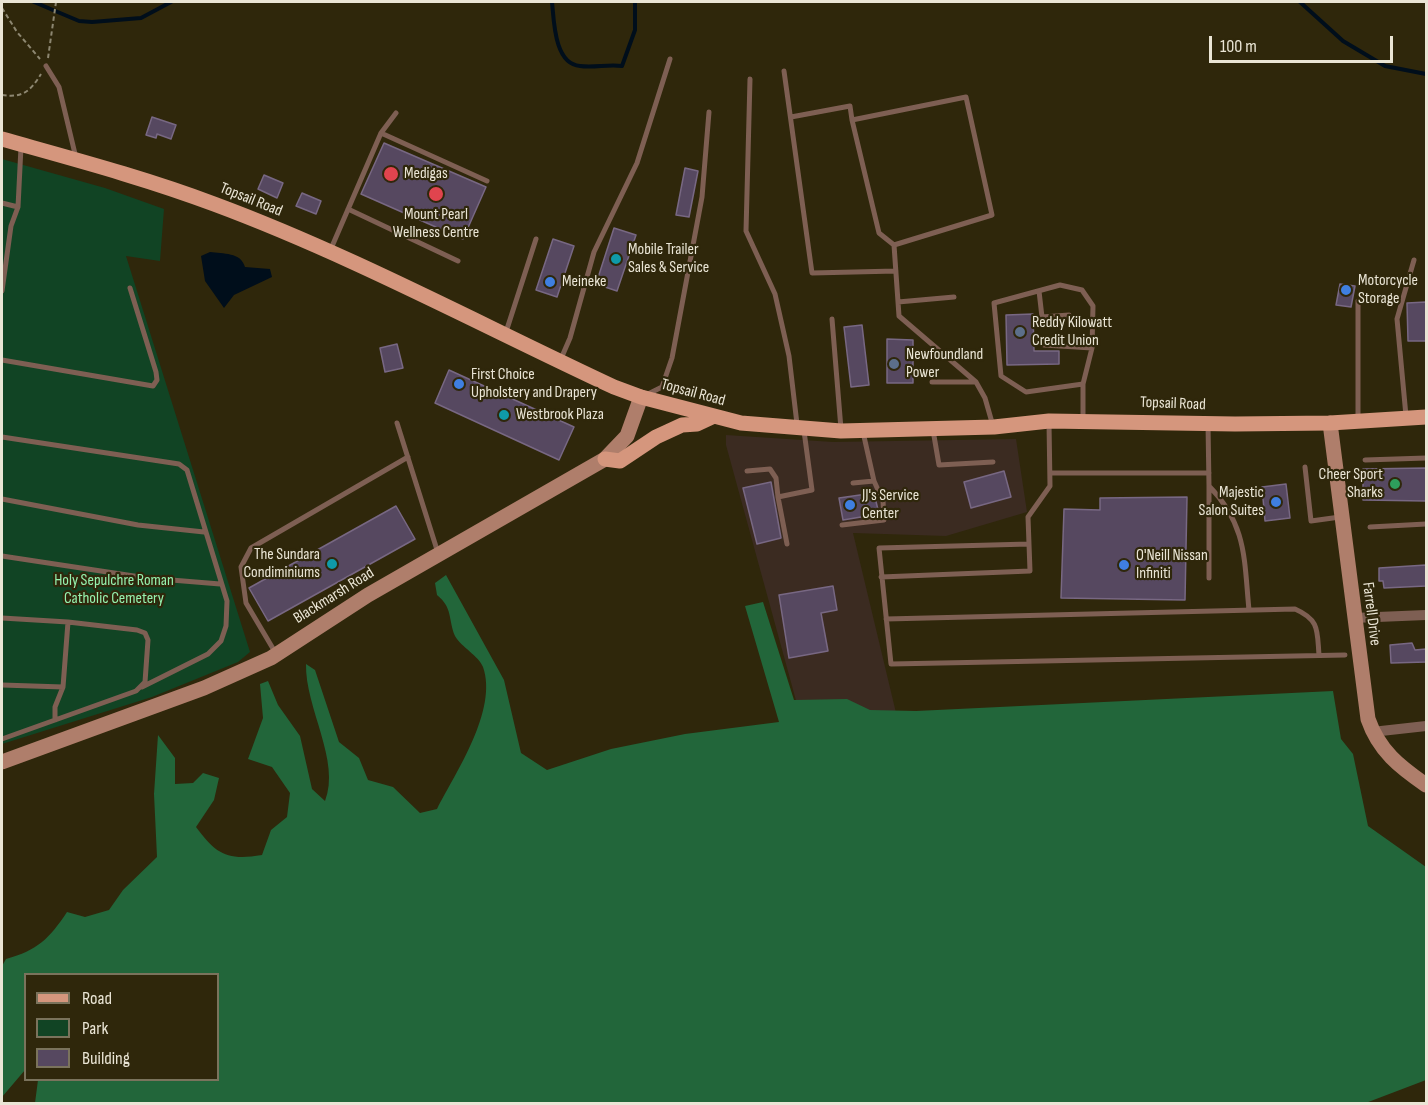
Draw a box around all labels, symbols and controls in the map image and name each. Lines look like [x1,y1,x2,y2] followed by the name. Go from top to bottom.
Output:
[1212,24,1396,62] scale bar
[1220,36,1257,57] text: 100 m
[404,164,448,184] place label: Medigas
[382,165,400,183] marker: Medigas
[217,179,285,221] street label: Topsail Road
[427,185,445,203] marker: Mount Pearl Wellness Centre
[393,205,479,243] place label: Mount Pearl Wellness Centre
[628,240,709,278] place label: Mobile Trailer Sales & Service
[609,252,623,266] marker: Mobile Trailer Sales & Service
[1358,271,1418,309] place label: Motorcycle Storage
[562,272,606,292] place label: Meineke
[543,275,557,289] marker: Meineke
[1339,283,1353,297] marker: Motorcycle Storage
[1032,313,1112,351] place label: Reddy Kilowatt Credit Union
[1013,325,1027,339] marker: Reddy Kilowatt Credit Union
[906,345,983,383] place label: Newfoundland Power
[887,357,901,371] marker: Newfoundland Power
[471,365,597,403] place label: First Choice Upholstery and Drapery
[659,375,727,411] street label: Topsail Road
[452,377,466,391] marker: First Choice Upholstery and Drapery
[1140,393,1206,415] street label: Topsail Road
[516,405,604,425] place label: Westbrook Plaza
[497,408,511,422] marker: Westbrook Plaza
[1319,465,1383,503] place label: Cheer Sport Sharks
[1388,477,1402,491] marker: Cheer Sport Sharks
[1199,483,1264,521] place label: Majestic Salon Suites
[862,486,919,524] place label: JJ's Service Center
[1269,495,1283,509] marker: Majestic Salon Suites
[843,498,857,512] marker: JJ's Service Center
[243,545,320,583] place label: The Sundara Condiminiums
[1136,546,1208,584] place label: O'Neill Nissan Infiniti
[325,557,339,571] marker: The Sundara Condiminiums
[1117,558,1131,572] marker: O'Neill Nissan Infiniti
[290,564,378,628] street label: Blackmarsh Road
[54,571,174,609] park label: Holy Sepulchre Roman Catholic Cemetery
[1358,581,1384,647] street label: Farrell Drive
[24,973,219,1081] legend
[82,988,112,1009] text: Road
[82,1018,108,1039] text: Park
[82,1048,130,1069] text: Building

